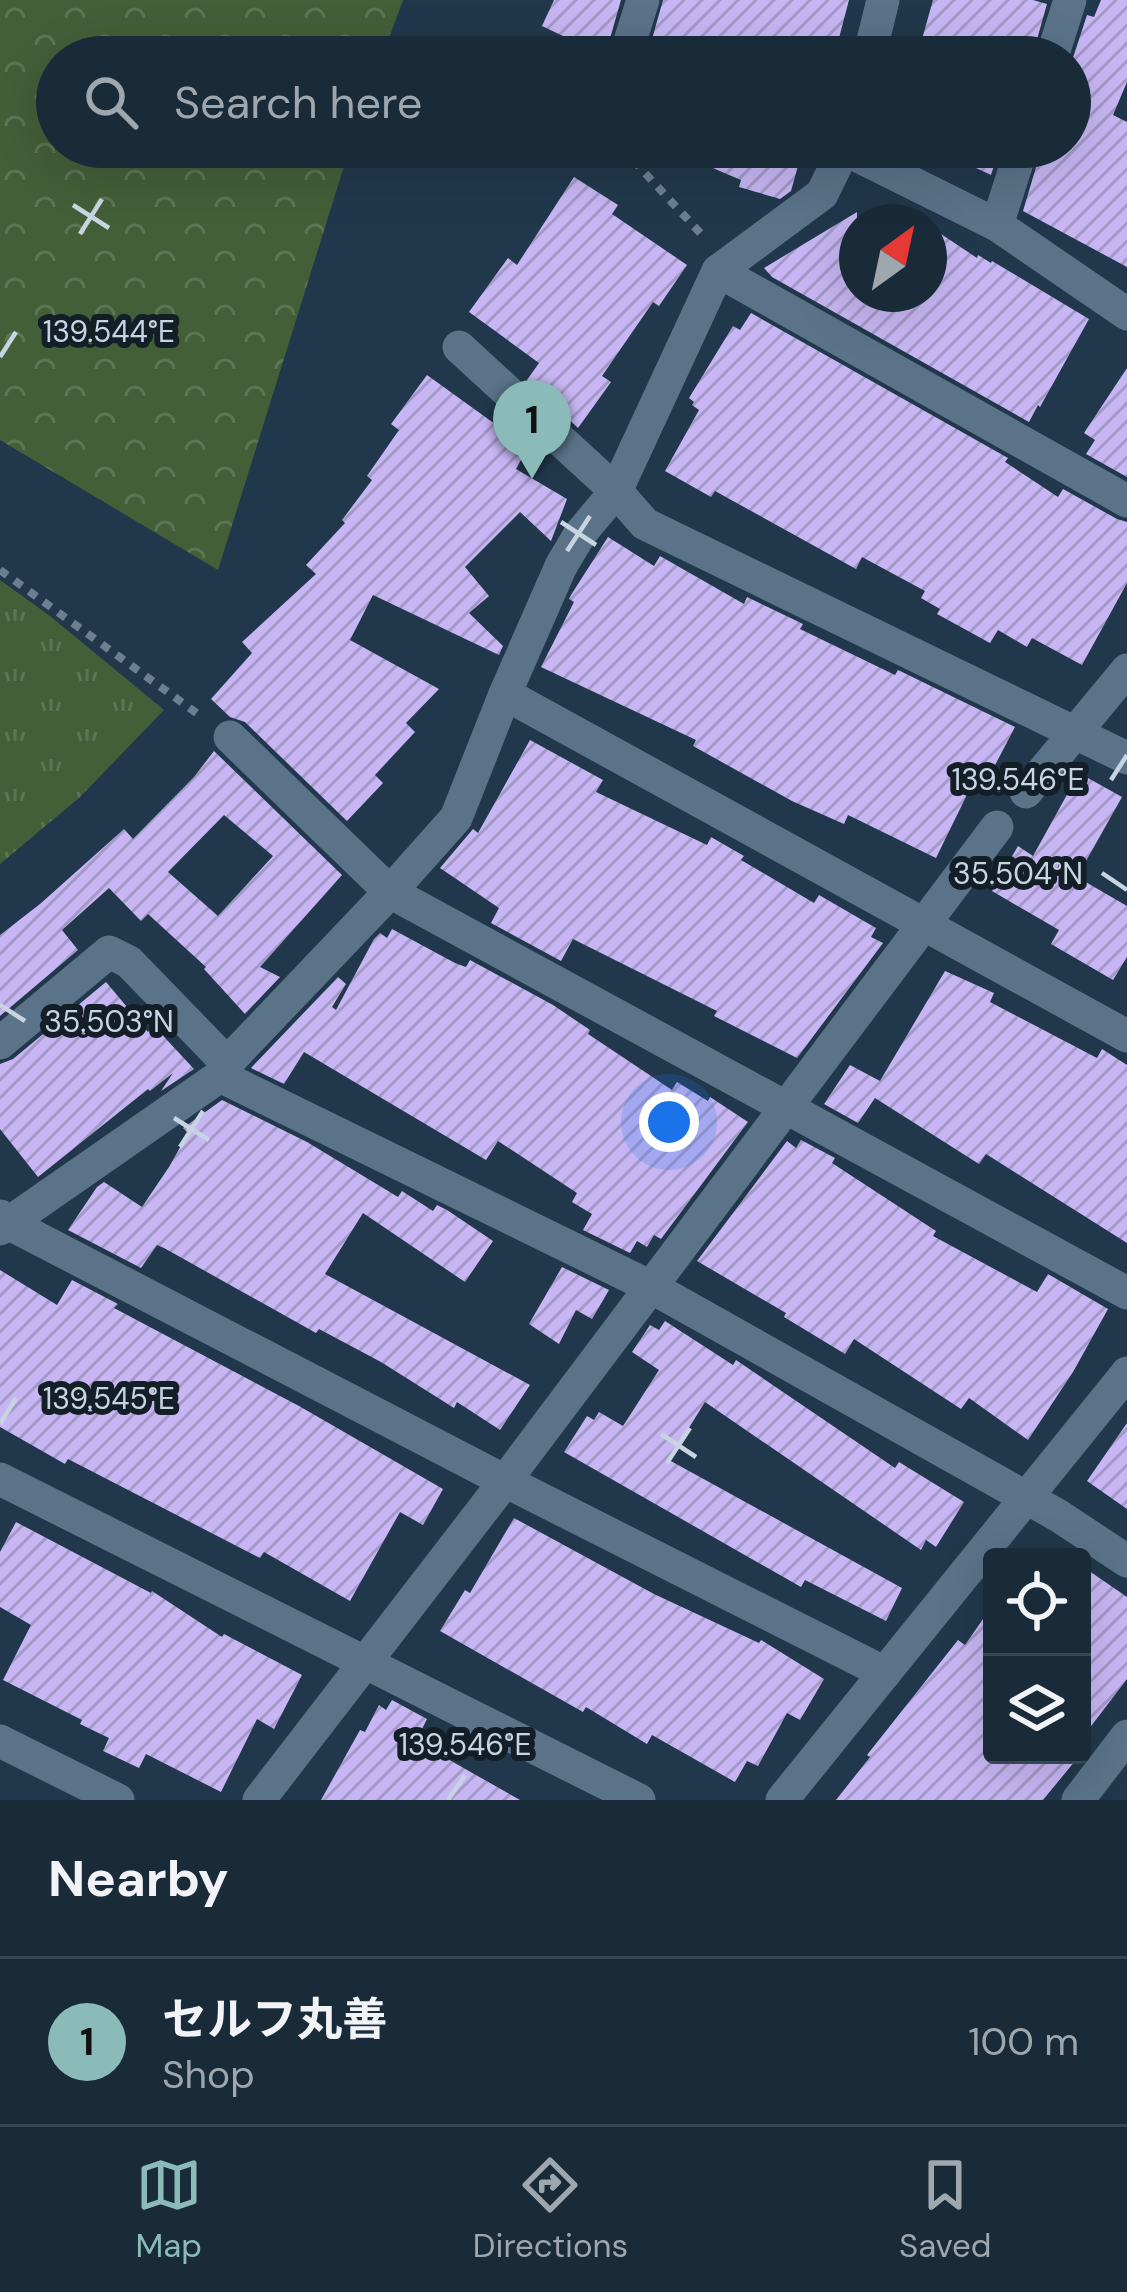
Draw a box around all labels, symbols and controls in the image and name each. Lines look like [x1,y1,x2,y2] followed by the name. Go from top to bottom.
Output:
[36,36,1091,168] search box
[78,69,144,135] icon: search
[174,73,422,132] text: Search here
[839,204,947,312] north arrow
[43,312,175,351] text: 139.544°E
[493,380,571,479] pin: 1
[952,760,1084,799] text: 139.546°E
[953,854,1083,893] text: 35.504°N
[44,1002,174,1041] text: 35.503°N
[639,1092,699,1152] your location
[43,1379,175,1418] text: 139.545°E
[983,1548,1091,1764] map controls
[983,1548,1091,1656] button: locate
[983,1656,1091,1764] button: layers
[399,1725,531,1764] text: 139.546°E
[48,1845,229,1912] text: Nearby
[162,1990,387,2049] text: セルフ丸善
[80,2016,94,2067] text: 1
[968,2016,1079,2067] text: 100 m
[162,2049,255,2100] text: Shop
[135,2152,202,2267] tab: Map
[473,2152,628,2267] tab: Directions
[899,2152,992,2267] tab: Saved

